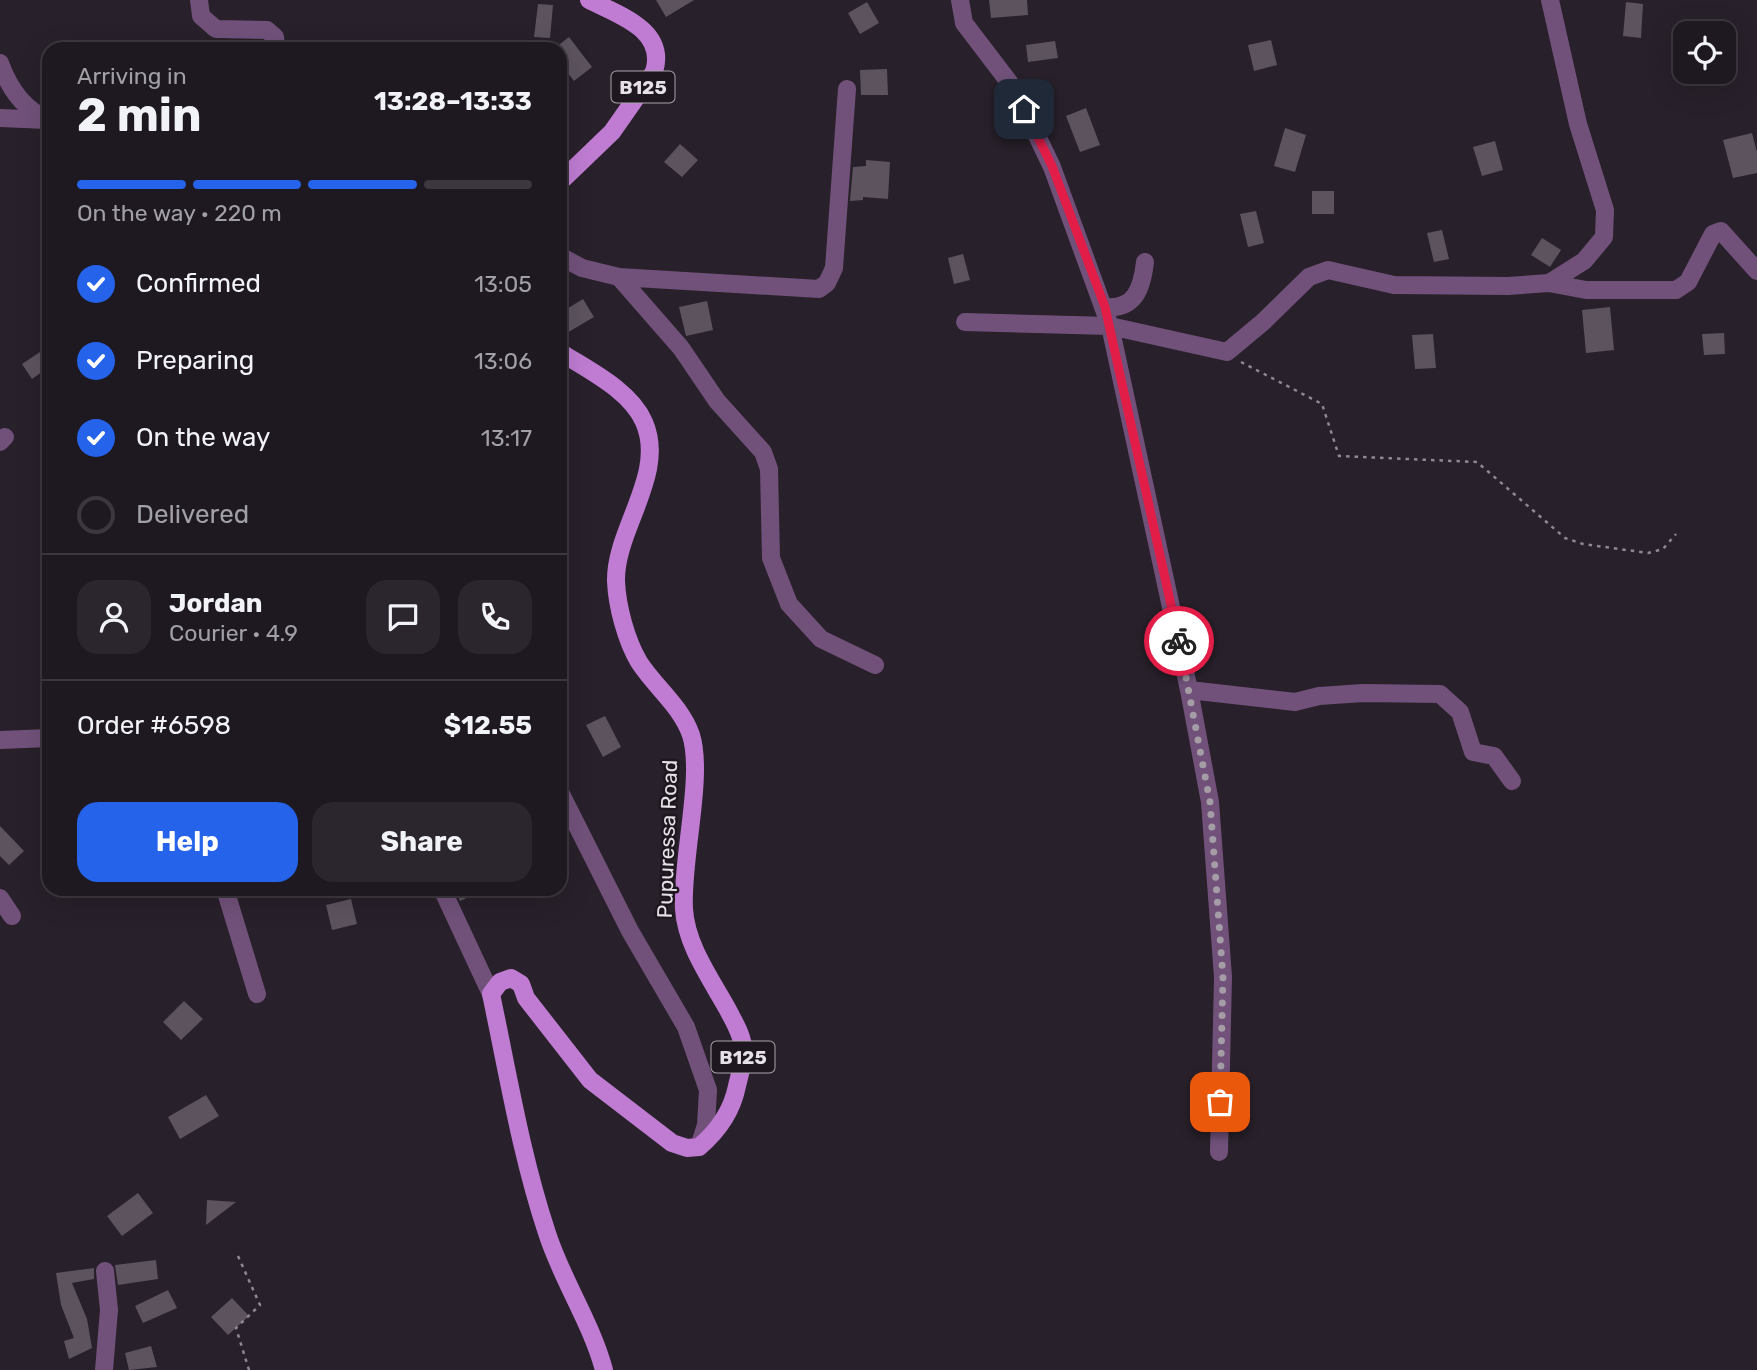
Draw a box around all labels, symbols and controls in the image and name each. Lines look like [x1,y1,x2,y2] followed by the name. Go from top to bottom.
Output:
[1673,21,1736,84] map controls
[1673,21,1736,84] button: locate
[77,62,187,90] text: Arriving in
[612,72,674,102] road number: B125
[994,79,1054,139] pin
[374,86,532,117] text: 13:28–13:33
[77,88,202,143] text: 2 min
[1005,90,1043,128] icon: home
[77,199,282,227] text: On the way · 220 m
[77,265,115,303] icon: check
[136,268,261,299] text: Confirmed
[474,270,532,298] text: 13:05
[77,342,115,380] icon: check
[136,345,254,376] text: Preparing
[474,347,532,375] text: 13:06
[77,419,115,457] icon: check
[136,422,270,453] text: On the way
[481,424,532,452] text: 13:17
[136,499,249,530] text: Delivered
[77,580,151,654] button: person
[366,580,440,654] button: chat
[458,580,532,654] button: phone
[169,588,262,619] text: Jordan
[1144,606,1214,676] courier
[169,619,298,647] text: Courier · 4.9
[1160,622,1198,660] icon: bike
[77,710,231,741] text: Order #6598
[444,710,532,741] text: $12.55
[652,759,682,919] street label: Pupuressa Road
[77,802,298,882] button: Help
[312,802,532,882] button: Share
[712,1042,774,1072] road number: B125
[1190,1072,1250,1132] pin
[1201,1083,1239,1121] icon: bag

